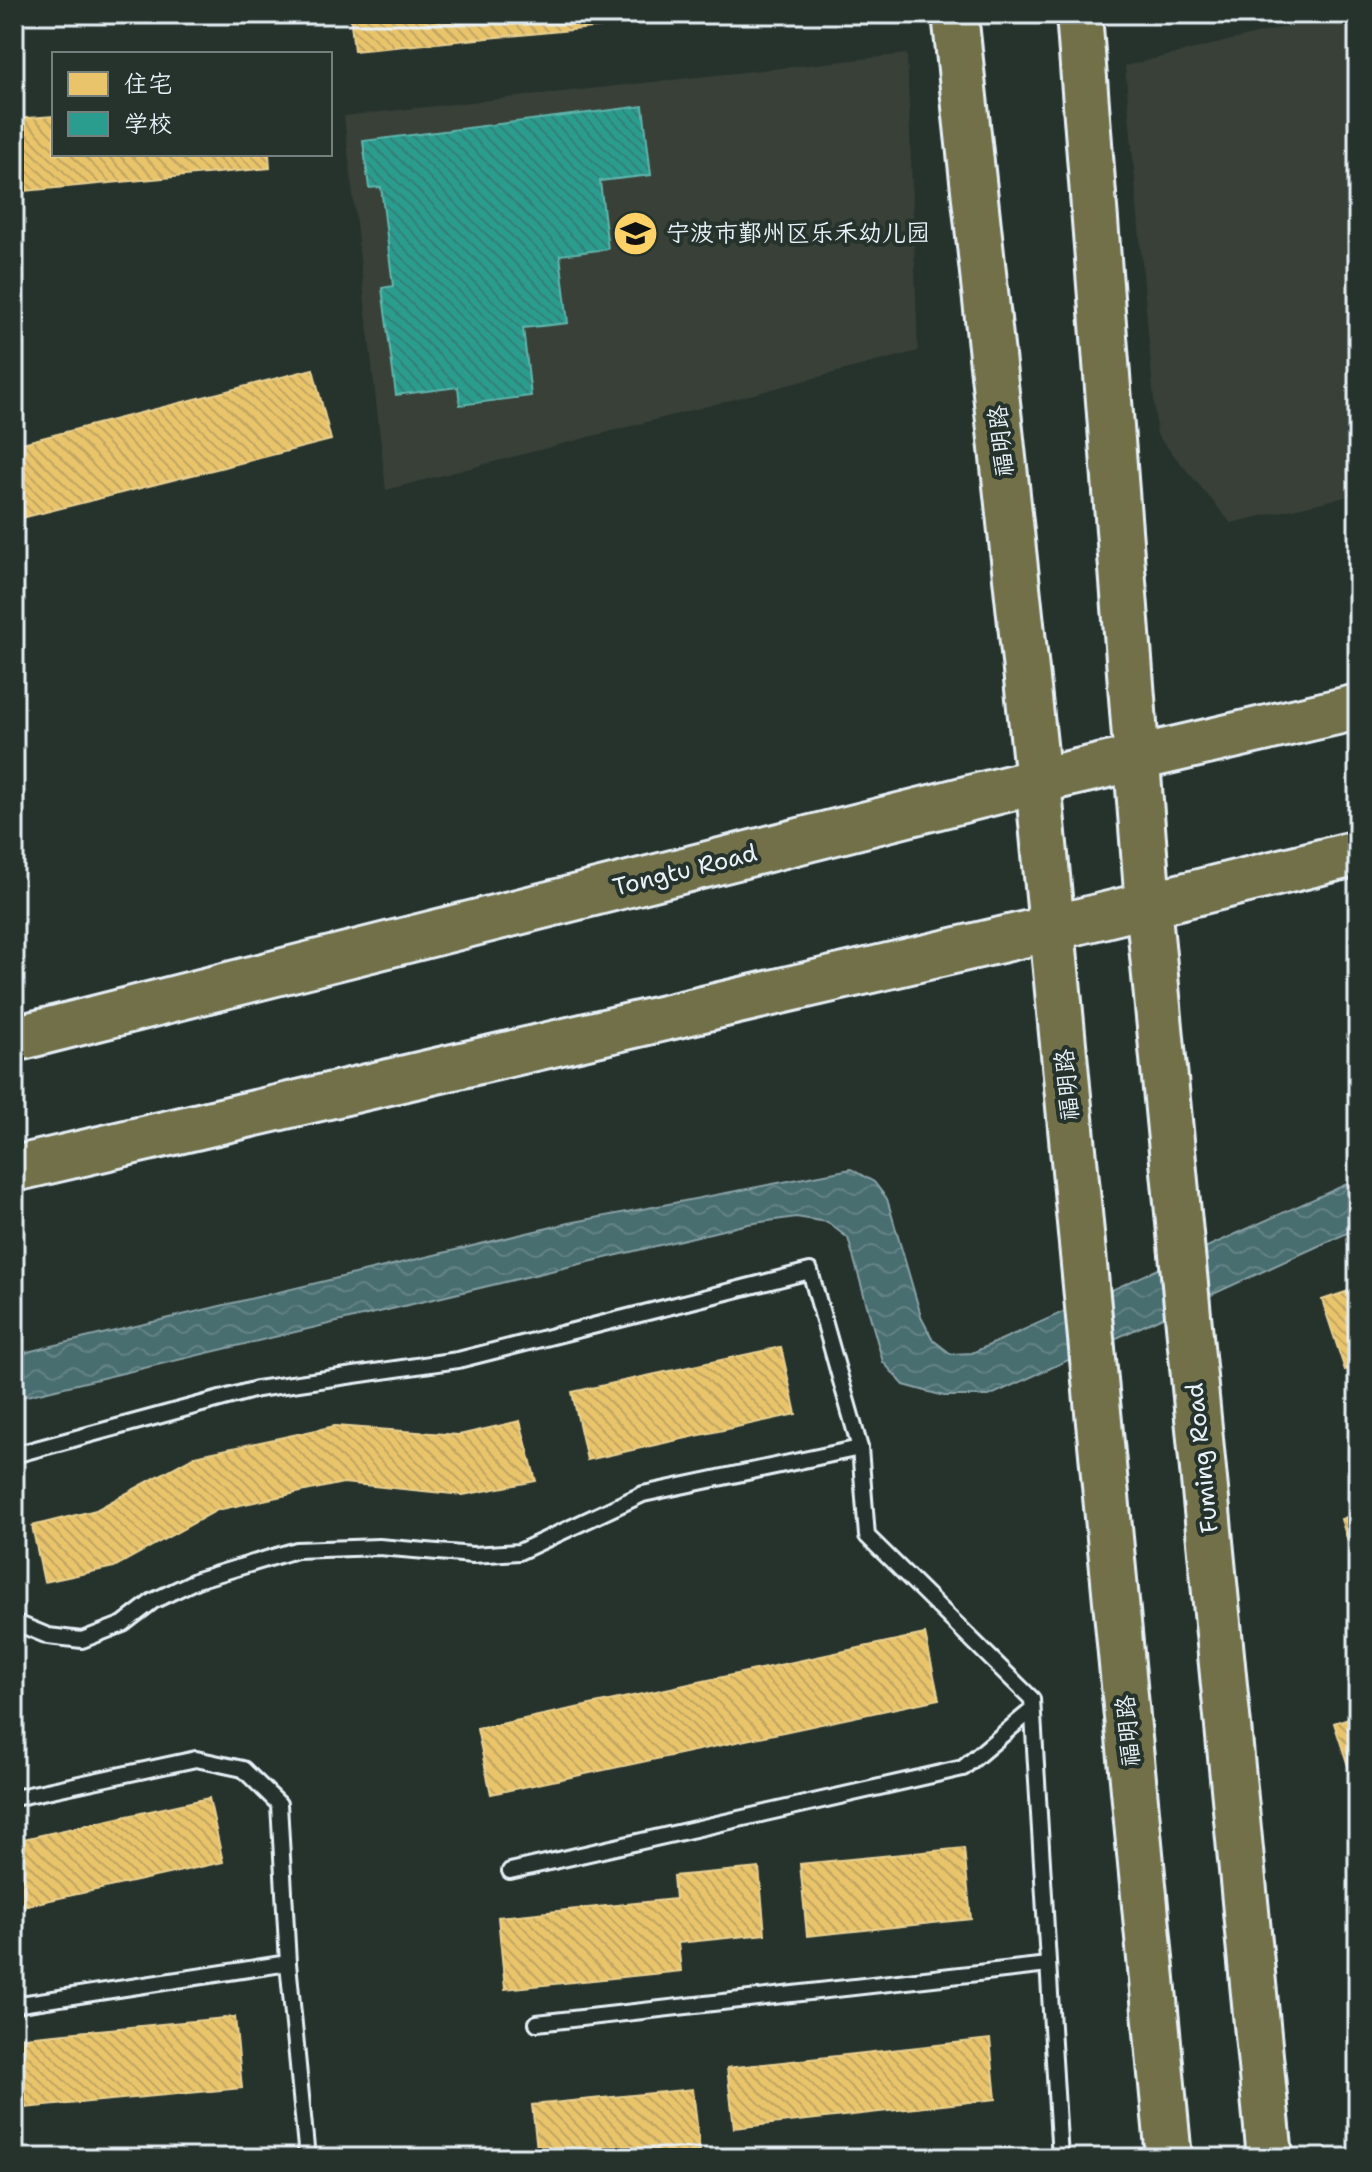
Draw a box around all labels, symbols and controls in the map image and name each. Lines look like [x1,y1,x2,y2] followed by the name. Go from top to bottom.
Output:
[52,52,332,156] legend
[124,68,172,100] text: 住宅
[124,108,172,140] text: 学校
[611,209,659,257] school or university icon: 宁波市鄞州区乐禾幼儿园
[666,217,930,249] place label: 宁波市鄞州区乐禾幼儿园
[981,404,1021,478] street label: 福明路
[609,837,761,903] street label: Tongtu Road
[1048,1048,1086,1122] street label: 福明路
[1178,1381,1226,1535] street label: Fuming Road
[1109,1694,1147,1768] street label: 福明路

